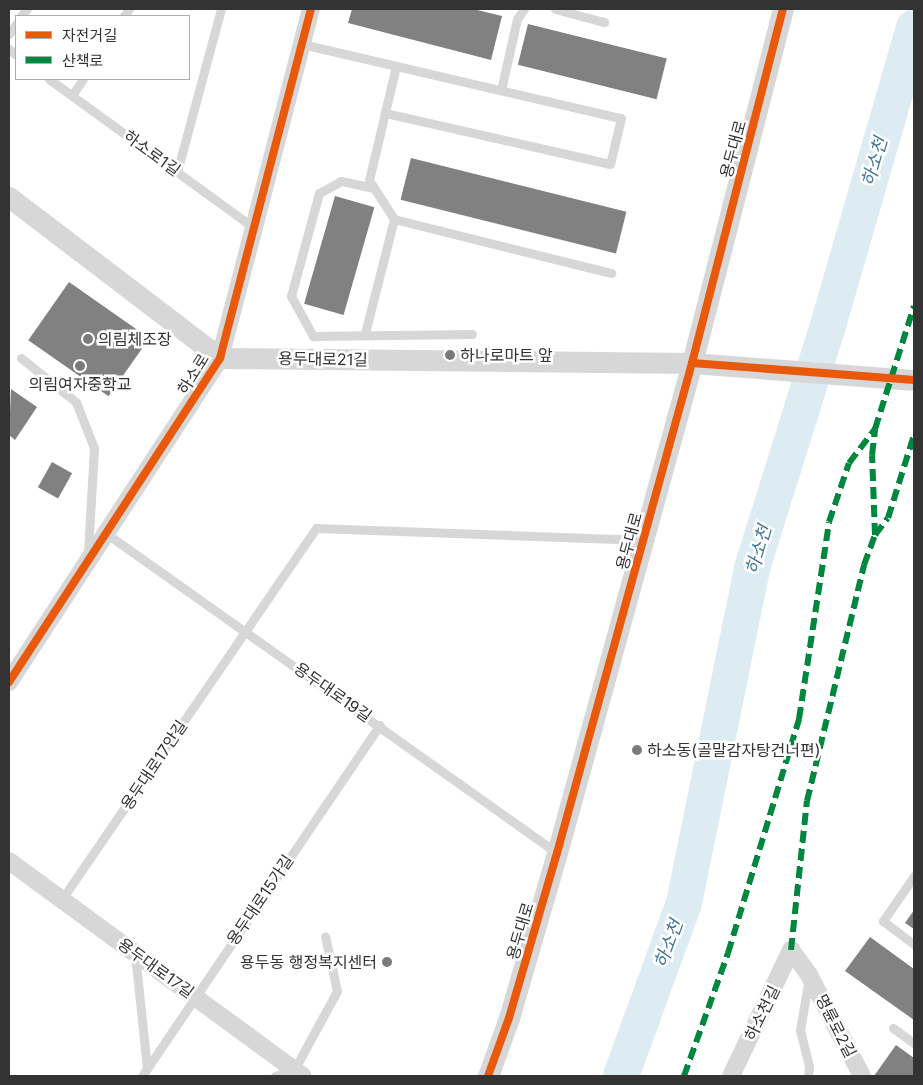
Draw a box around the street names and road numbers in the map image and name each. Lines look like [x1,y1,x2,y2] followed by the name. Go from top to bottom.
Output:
[716,118,750,180] street label: 용두대로
[120,126,184,180] street label: 하소로1길
[278,349,368,369] street label: 용두대로21길
[173,350,213,398] street label: 하소로
[612,510,646,572] street label: 용두대로
[291,658,375,726] street label: 용두대로19길
[117,717,191,813] street label: 용두대로17안길
[223,851,297,949] street label: 용두대로15가길
[503,900,537,962] street label: 용두대로
[114,934,198,1002] street label: 용두대로17길
[740,982,784,1044] street label: 하소천길
[812,991,860,1061] street label: 명륜로2길

